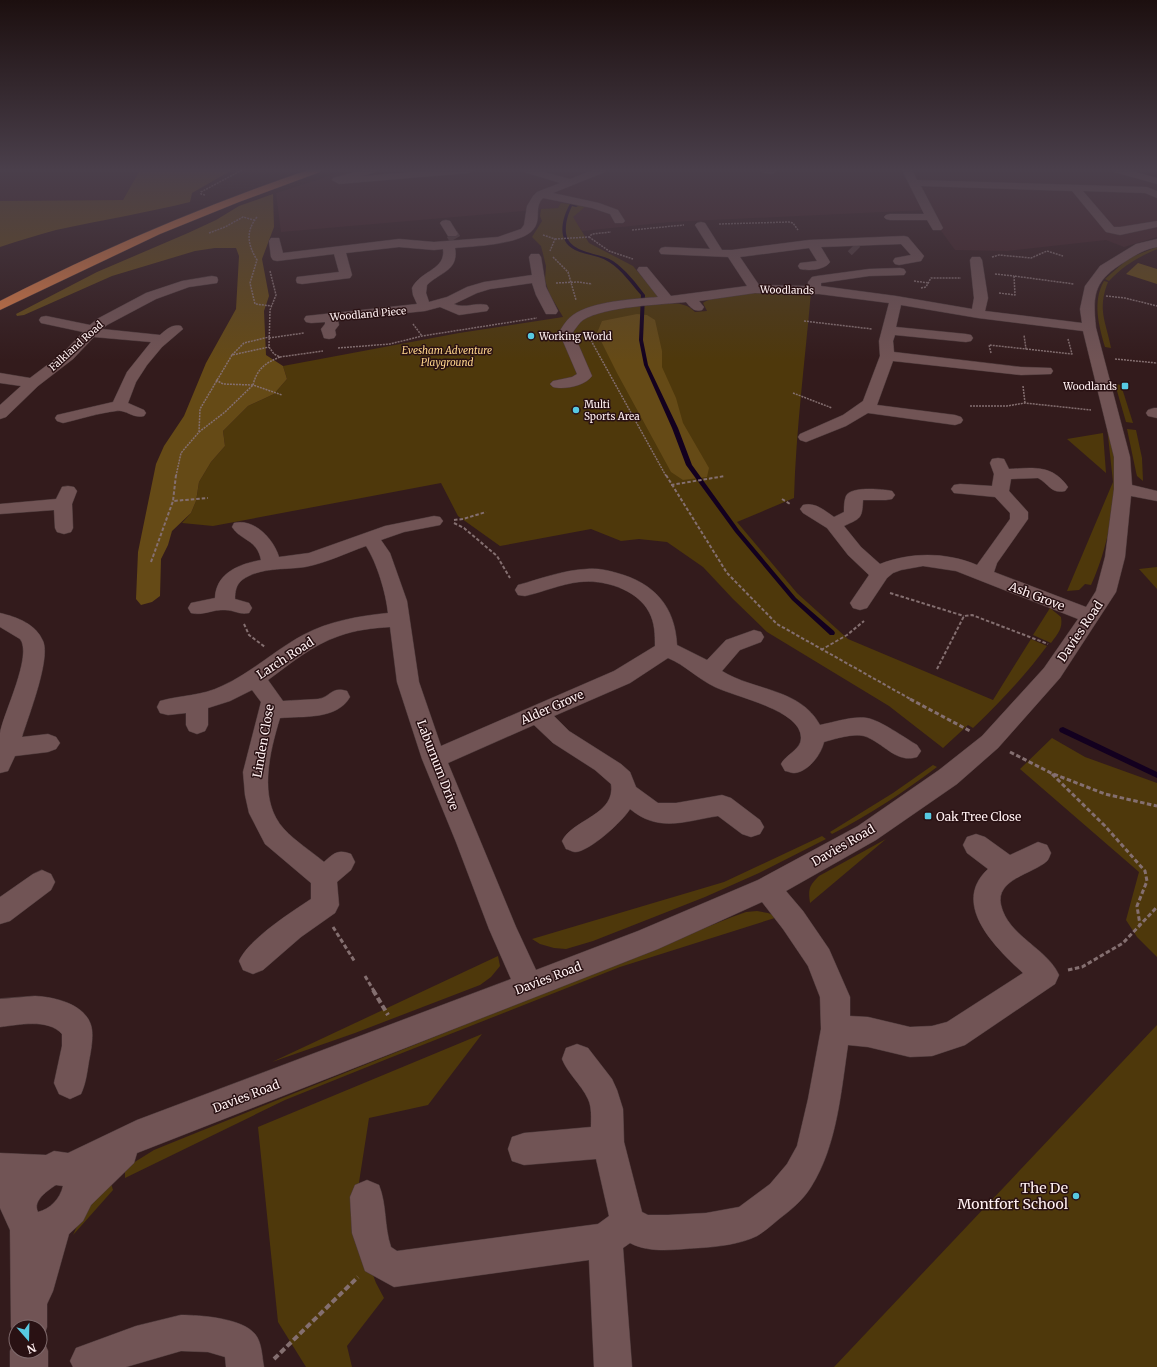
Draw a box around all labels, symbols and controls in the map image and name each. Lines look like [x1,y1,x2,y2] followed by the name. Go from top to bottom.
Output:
[759,283,814,297] street label: Woodlands
[328,304,407,324] street label: Woodland Piece
[46,318,106,374] street label: Falkland Road
[538,330,612,343] place label: Working World
[526,331,536,341] marker: Working World
[402,344,492,369] park label: Evesham Adventure Playground
[1062,380,1117,393] place label: Woodlands
[1120,381,1130,391] marker: Woodlands
[584,398,640,423] place label: Multi Sports Area
[571,405,581,415] marker: Multi Sports Area
[1006,578,1067,613] street label: Ash Grove
[1054,598,1106,664] street label: Davies Road
[254,634,316,682] street label: Larch Road
[517,686,586,728] street label: Alder Grove
[249,703,277,779] street label: Linden Close
[414,718,462,812] street label: Laburnum Drive
[936,809,1021,824] place label: Oak Tree Close
[923,811,933,821] marker: Oak Tree Close
[809,821,877,869] street label: Davies Road
[513,958,583,998] street label: Davies Road
[211,1076,281,1116] street label: Davies Road
[958,1179,1069,1213] place label: The De Montfort School
[1071,1191,1081,1201] marker: The De Montfort School
[8,1319,48,1359] north arrow
[25,1340,38,1357] text: N

